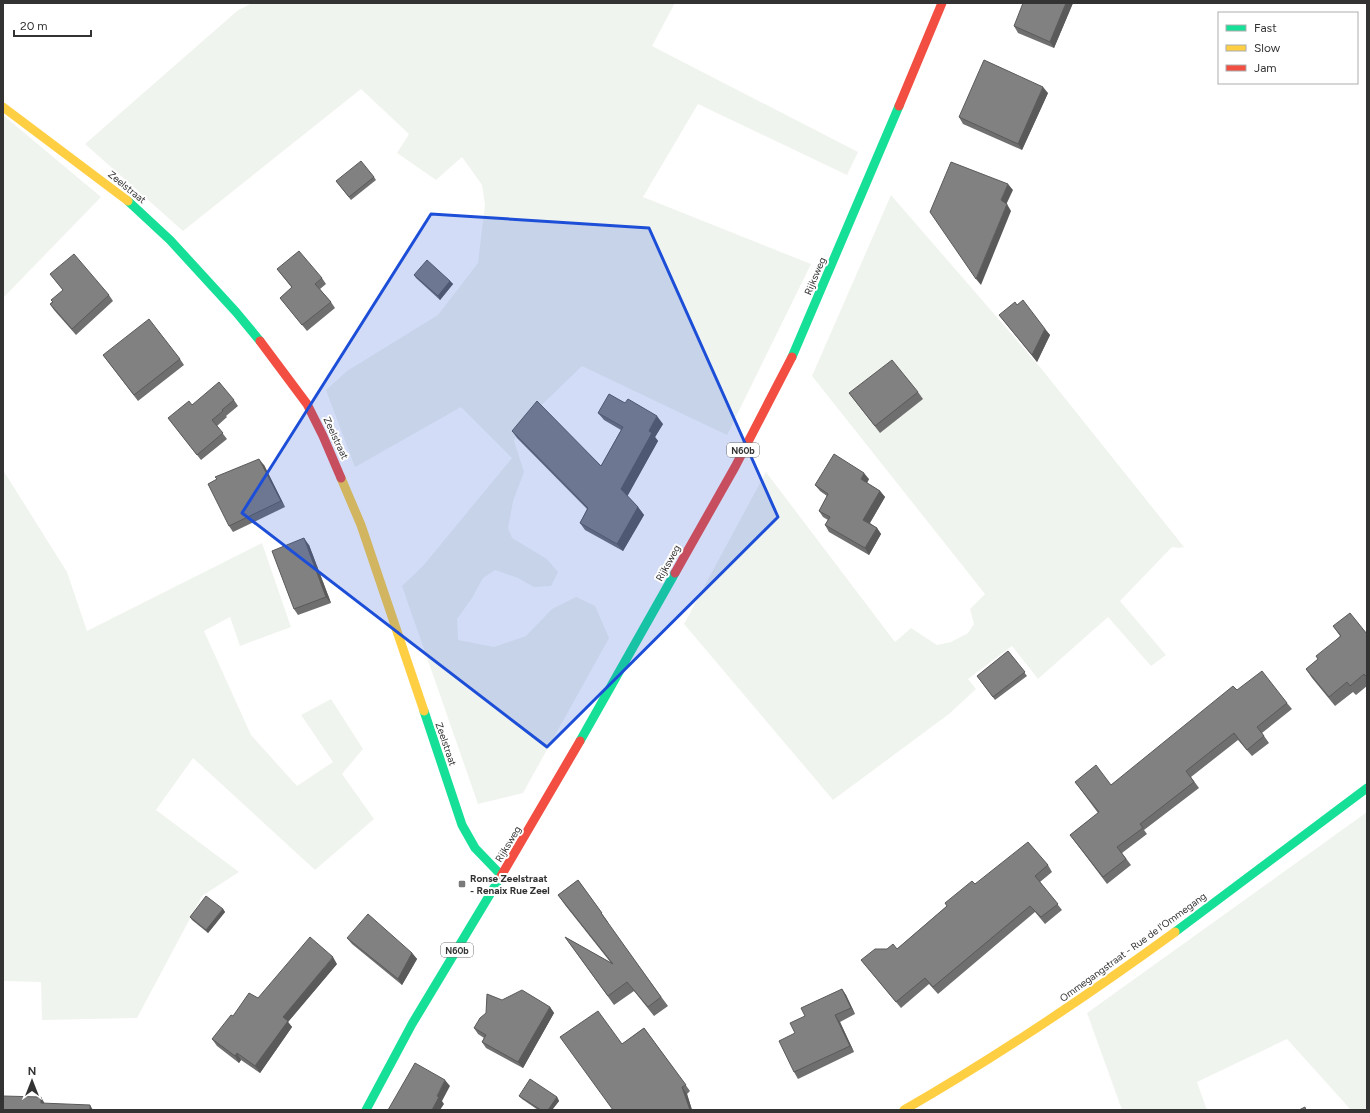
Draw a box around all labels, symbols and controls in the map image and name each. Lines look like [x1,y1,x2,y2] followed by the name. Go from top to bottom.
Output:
[14,12,91,38] scale bar
[1218,12,1358,84] legend
[20,19,48,33] text: 20 m
[1254,21,1277,35] text: Fast
[1254,41,1281,55] text: Slow
[1254,61,1277,75] text: Jam
[105,168,149,206] street label: Zeelstraat
[801,255,829,297] street label: Rijksweg
[321,415,352,461] street label: Zeelstraat
[727,443,759,457] road number: N60b
[653,542,683,584] street label: Rijksweg
[432,720,460,768] street label: Zeelstraat
[492,823,524,864] street label: Rijksweg
[470,872,550,897] place label: Ronse Zeelstraat - Renaix Rue Zeel
[457,879,467,889] marker: Ronse Zeelstraat - Renaix Rue Zeel
[1057,889,1209,1005] street label: Ommegangstraat - Rue de l'Ommegang
[441,943,473,957] road number: N60b
[12,1061,52,1101] north arrow
[28,1065,36,1078] text: N

